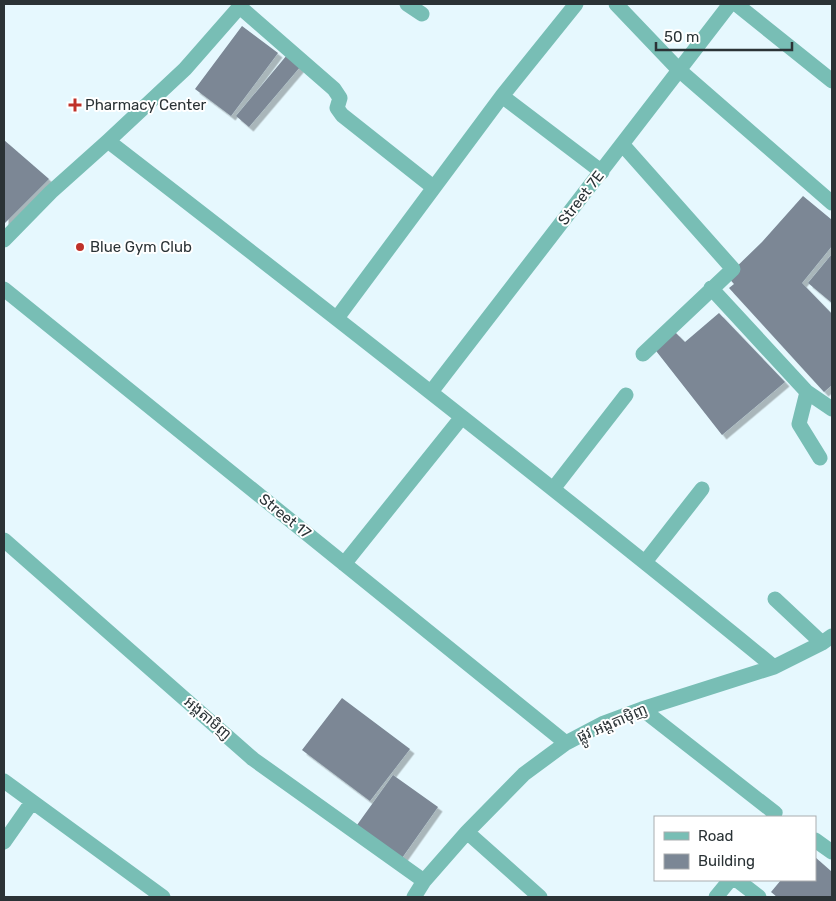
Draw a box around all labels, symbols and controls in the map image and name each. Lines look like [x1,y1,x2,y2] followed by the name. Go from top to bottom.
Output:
[656,20,792,52] scale bar
[664,28,699,46] text: 50 m
[85,96,207,114] place label: Pharmacy Center
[69,99,81,111] marker: Pharmacy Center
[554,167,608,229] street label: Street 7E
[90,238,192,256] place label: Blue Gym Club
[74,241,86,253] marker: Blue Gym Club
[256,490,315,542] street label: Street 17
[180,693,235,744] street label: អង្គតាមិញ
[574,700,652,750] street label: ផ្លូវ អង្តតាម៉ិញ
[654,816,816,881] legend
[698,827,734,845] text: Road
[698,852,755,870] text: Building

